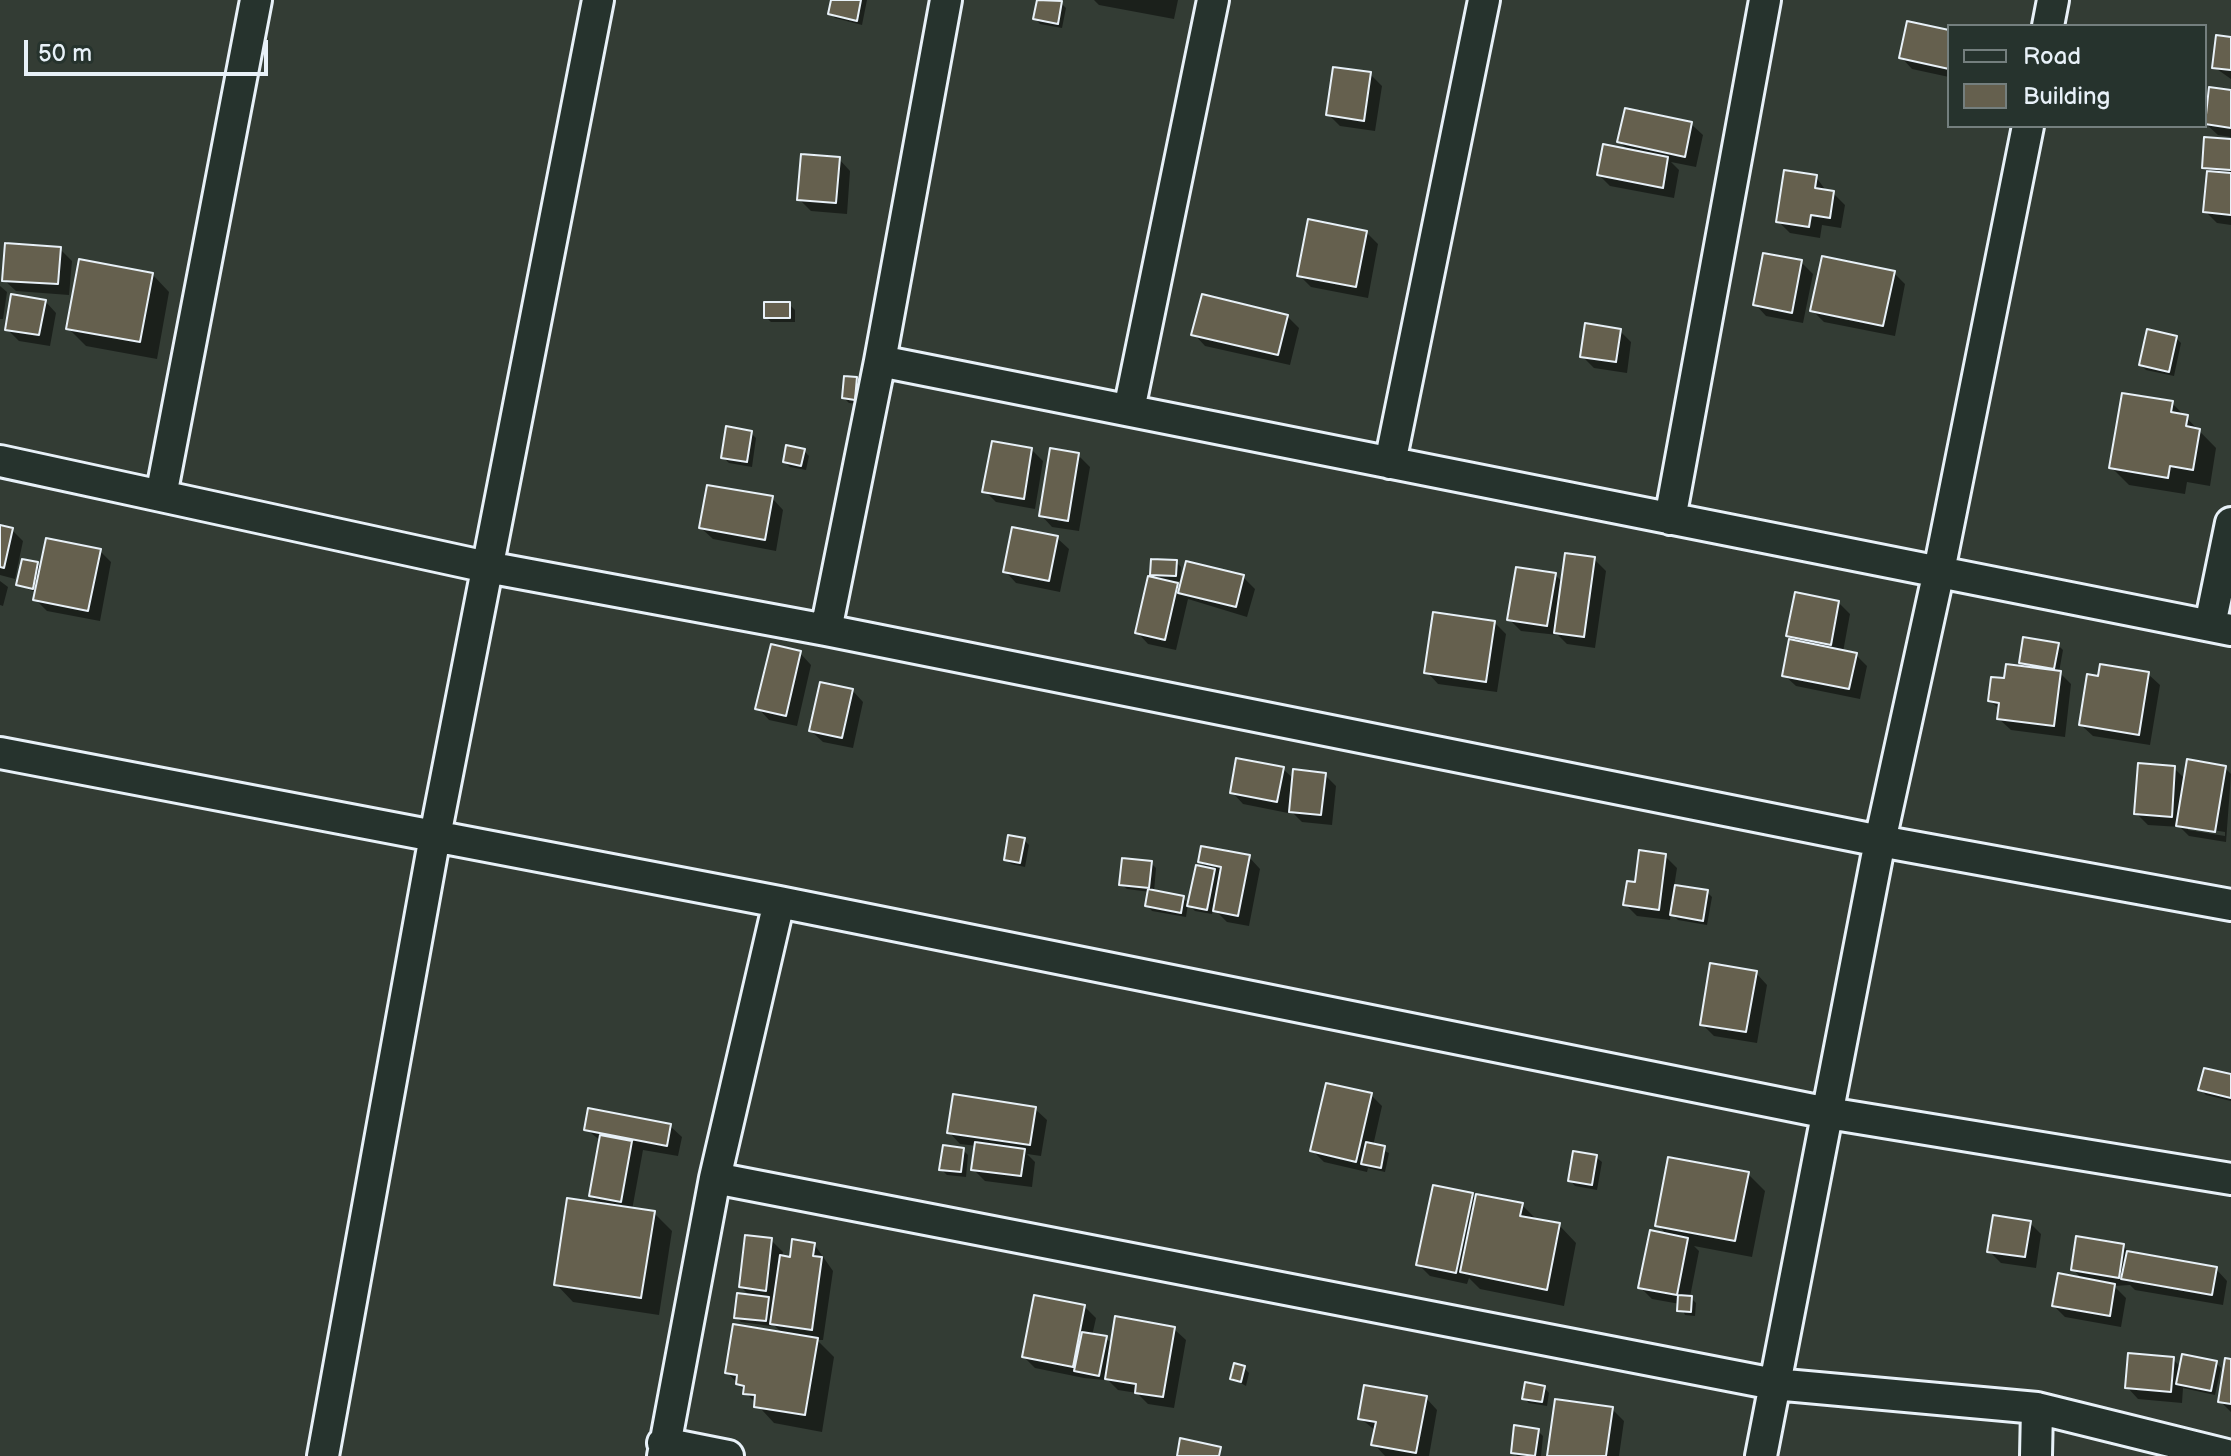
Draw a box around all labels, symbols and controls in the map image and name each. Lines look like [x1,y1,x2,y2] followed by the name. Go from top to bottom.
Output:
[28,24,272,74] scale bar
[1947,24,2207,128] legend
[38,39,92,68] text: 50 m
[2023,42,2081,71] text: Road
[2023,82,2110,111] text: Building

